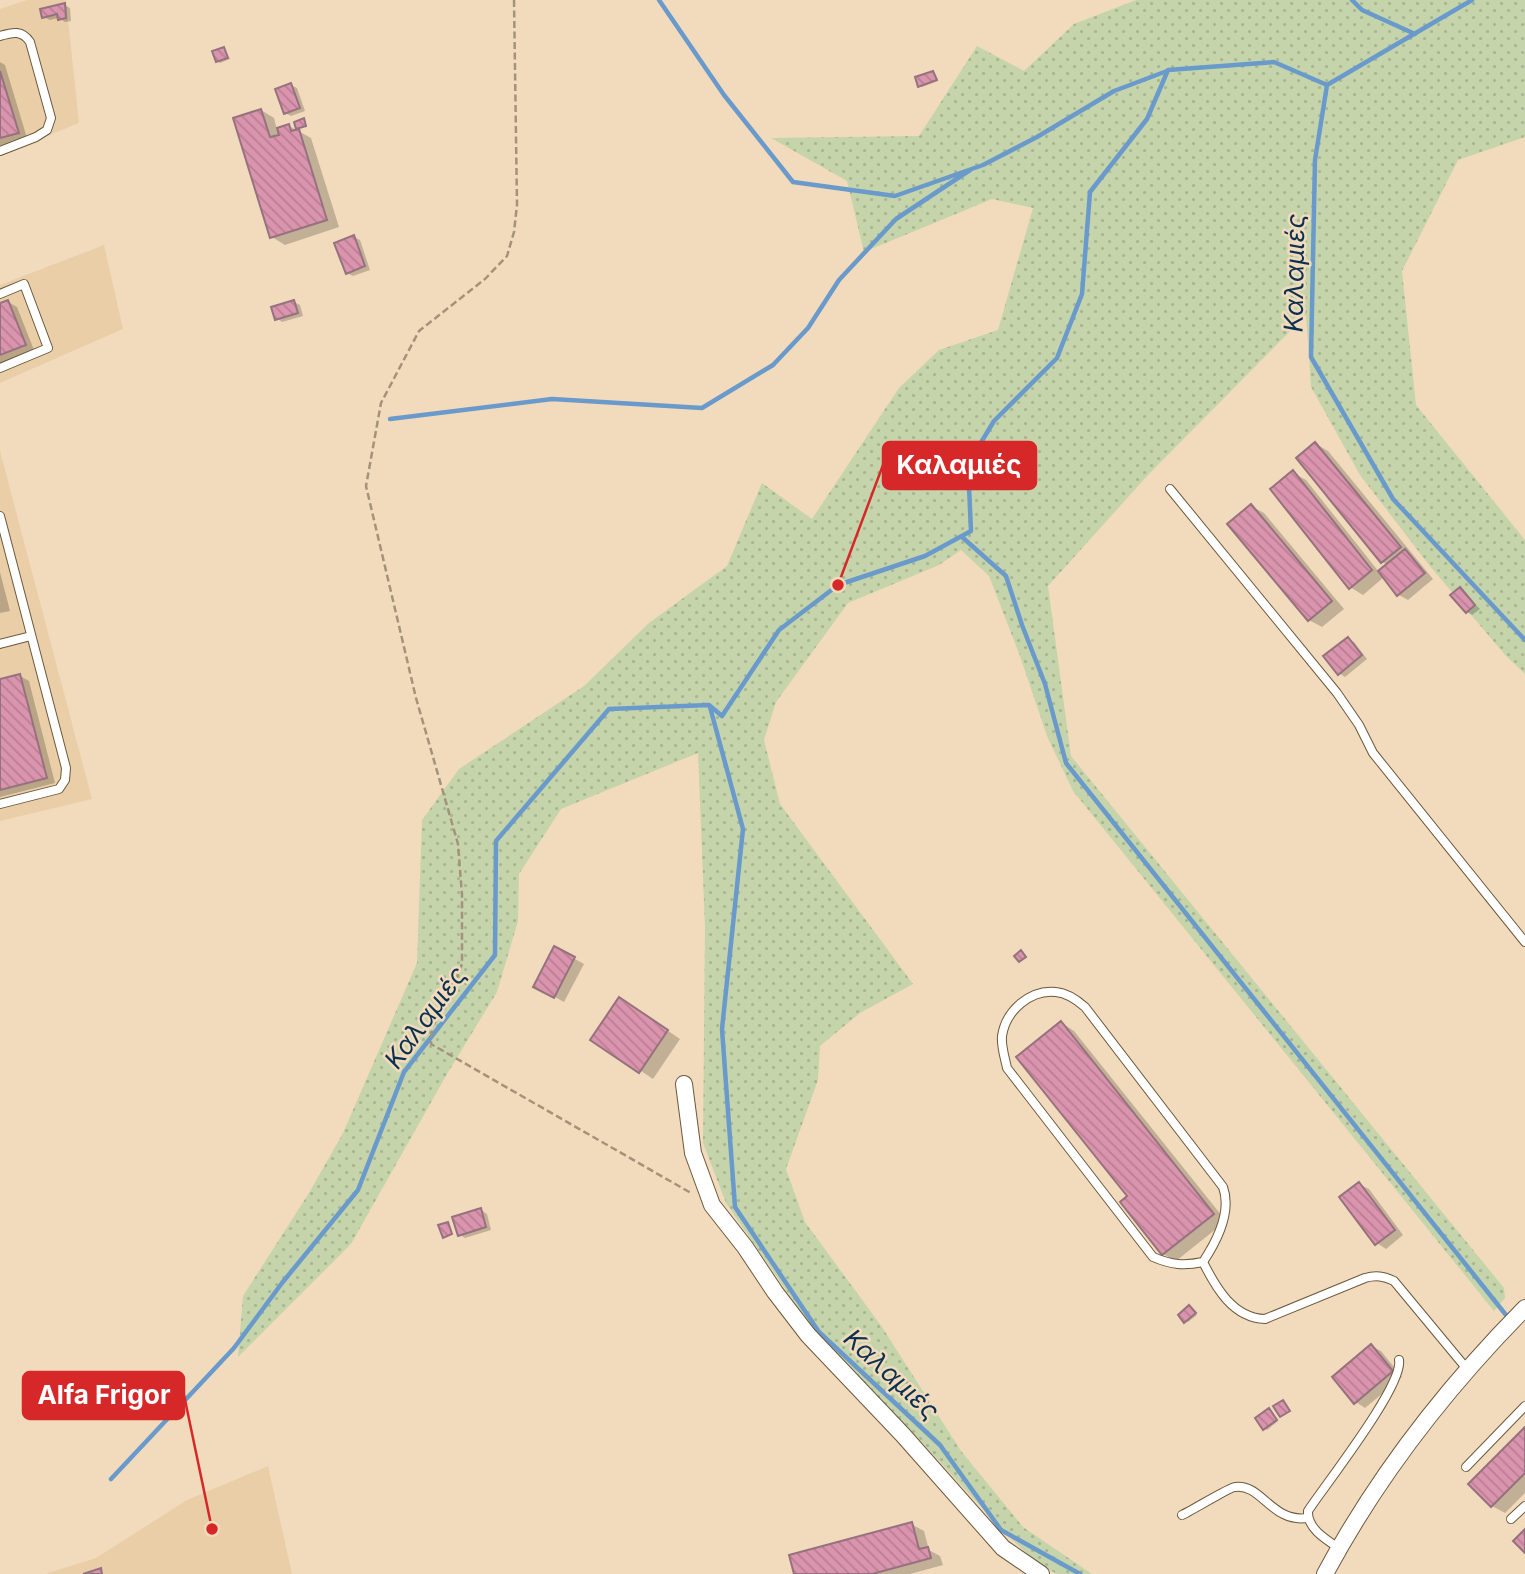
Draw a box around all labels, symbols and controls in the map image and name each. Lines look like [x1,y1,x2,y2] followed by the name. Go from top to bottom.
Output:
[1277,213,1311,333] water label: Καλαμιές
[883,442,1036,489] callout: Καλαμιές
[896,449,1022,480] text: Καλαμιές
[378,960,473,1074] water label: Καλαμιές
[838,1322,946,1426] water label: Καλαμιές
[23,1372,184,1419] callout: Alfa Frigor
[37,1379,171,1410] text: Alfa Frigor

